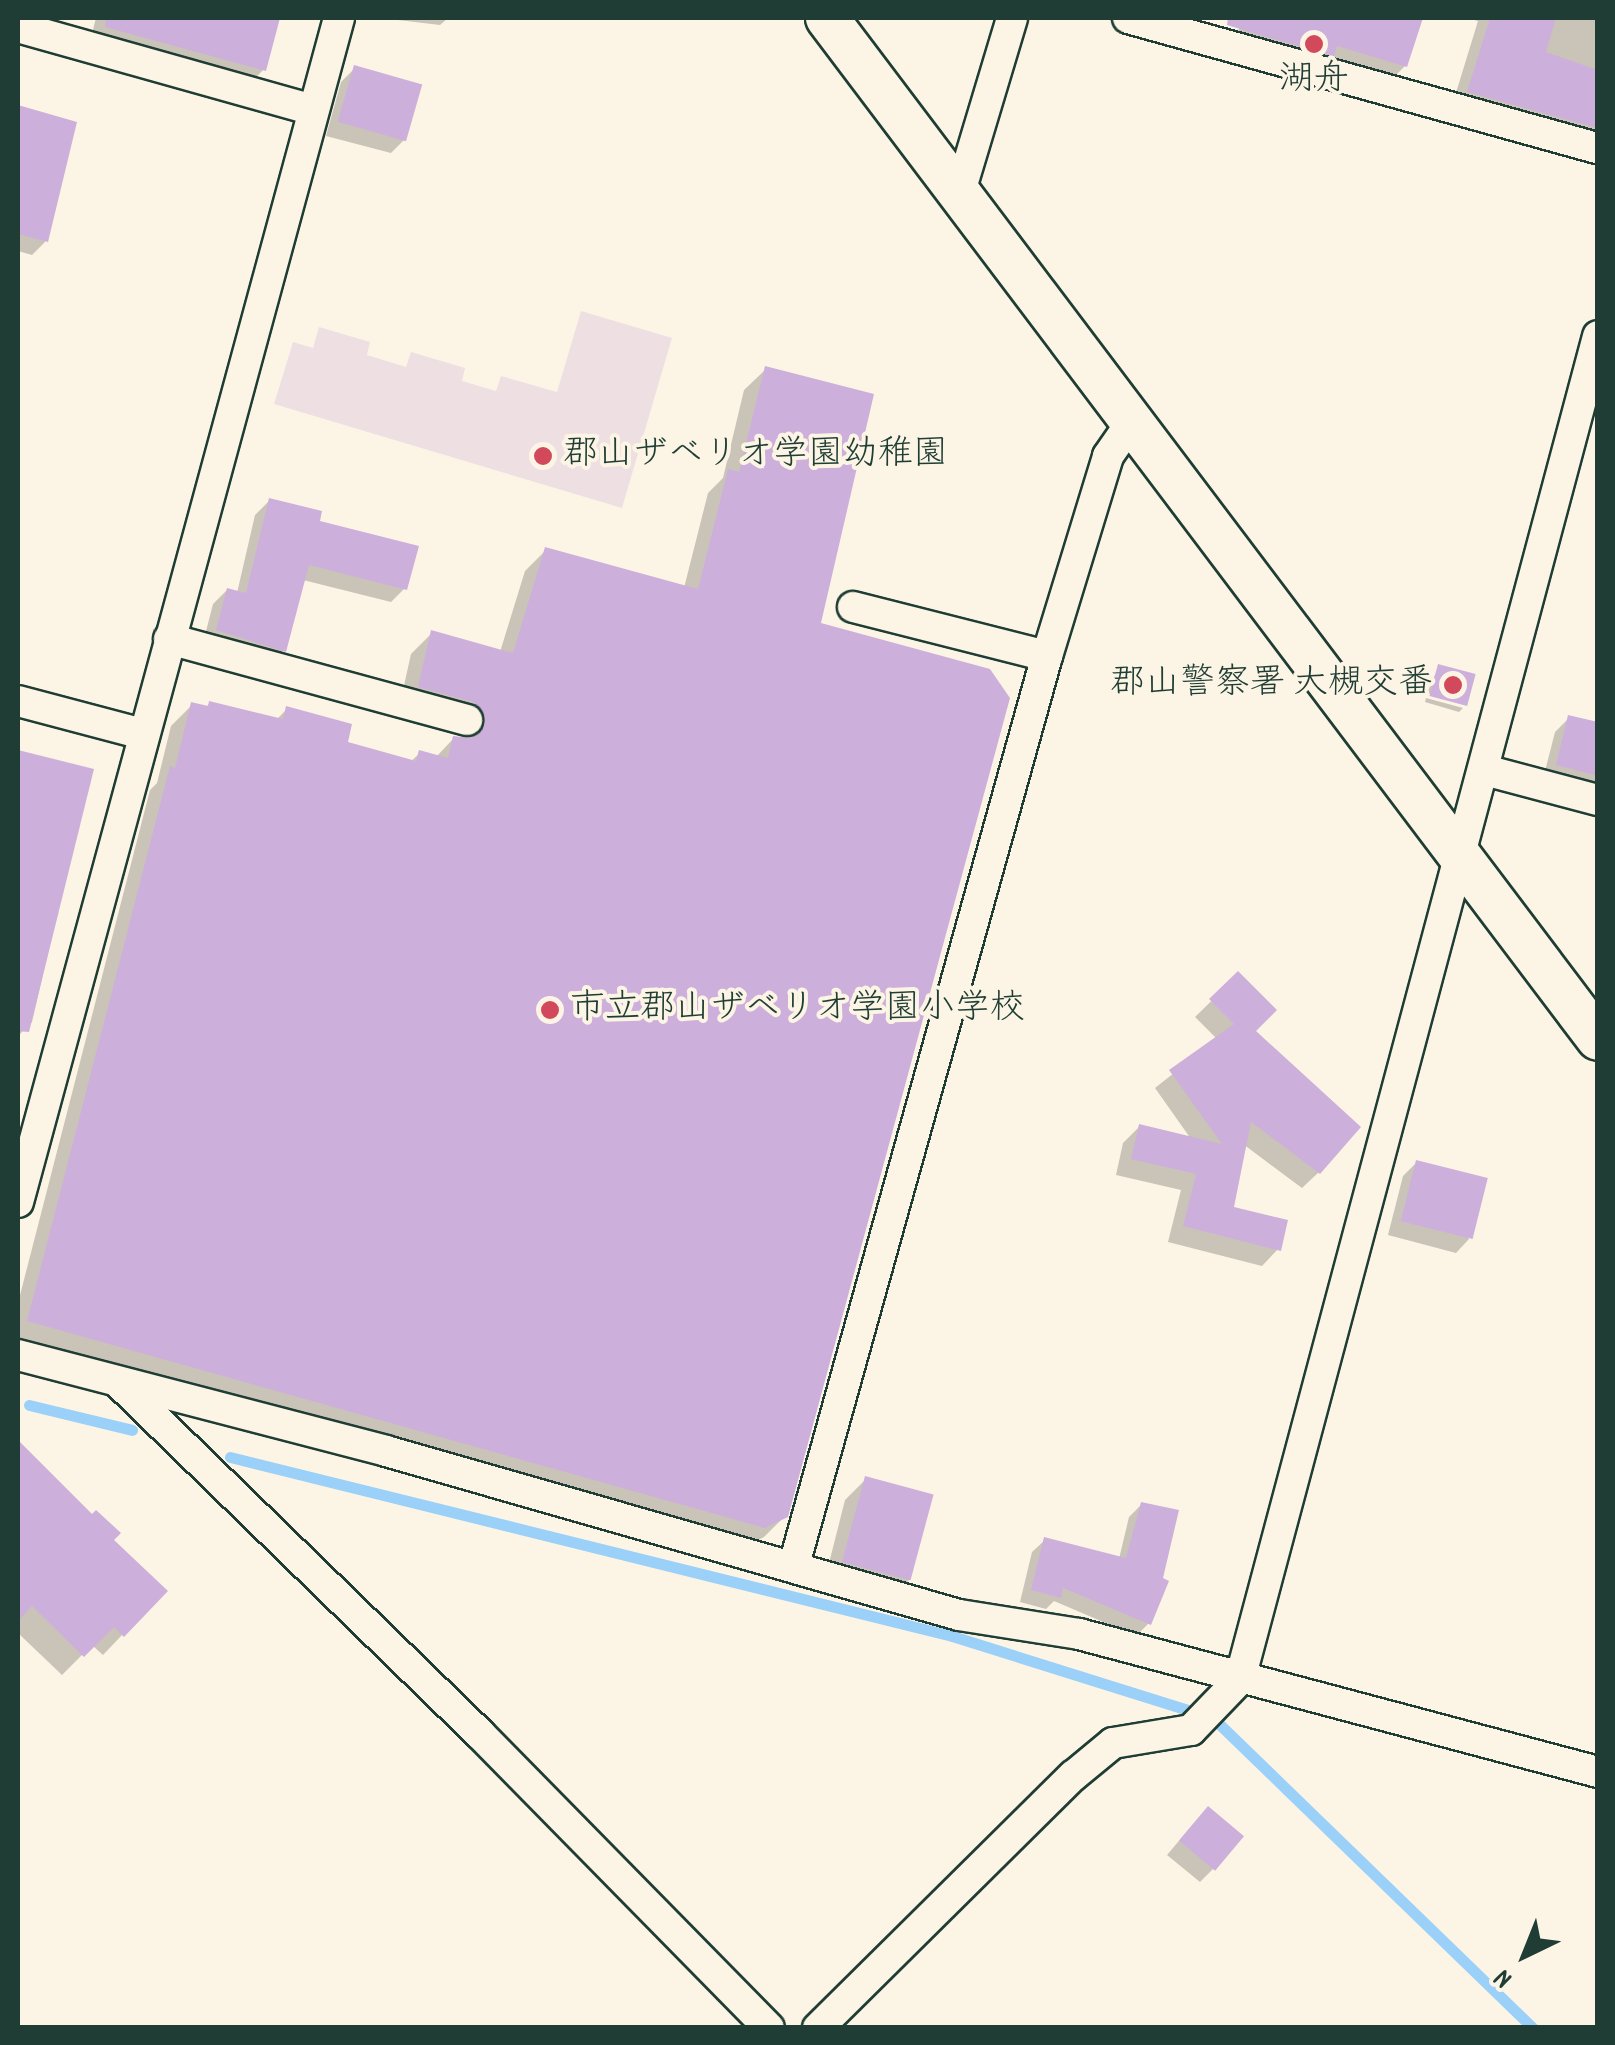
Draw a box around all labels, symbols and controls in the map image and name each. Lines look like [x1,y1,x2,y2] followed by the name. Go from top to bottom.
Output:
[1303,33,1325,55] marker: 湖舟
[1279,60,1349,102] place label: 湖舟
[563,435,948,477] place label: 郡山ザベリオ学園幼稚園
[532,445,554,467] marker: 郡山ザベリオ学園幼稚園
[1110,664,1433,706] place label: 郡山警察署 大槻交番
[1442,674,1464,696] marker: 郡山警察署 大槻交番
[570,989,1025,1031] place label: 市立郡山ザベリオ学園小学校
[539,999,561,1021] marker: 市立郡山ザベリオ学園小学校
[1475,1905,1575,2005] north arrow
[1486,1958,1523,1996] text: N

